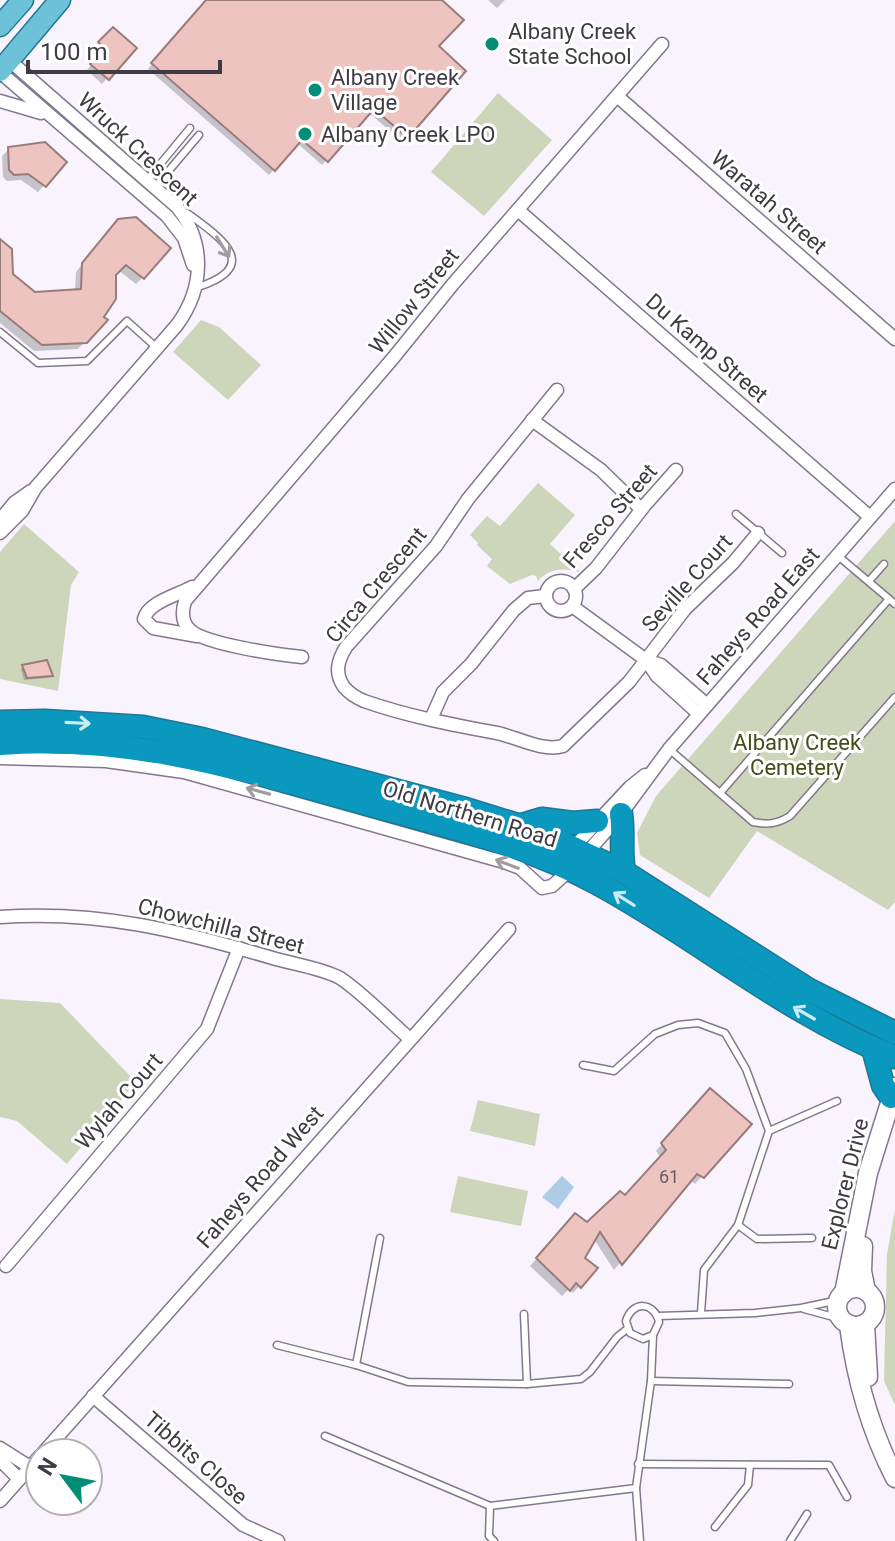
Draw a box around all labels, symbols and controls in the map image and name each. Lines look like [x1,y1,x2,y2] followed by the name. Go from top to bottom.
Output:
[508,19,637,69] place label: Albany Creek State School
[28,24,220,74] scale bar
[483,35,501,53] marker: Albany Creek State School
[40,38,107,66] text: 100 m
[331,65,460,115] place label: Albany Creek Village
[306,81,324,99] marker: Albany Creek Village
[73,87,203,211] street label: Wruck Crescent
[321,122,495,147] place label: Albany Creek LPO
[296,125,314,143] marker: Albany Creek LPO
[706,145,832,259] street label: Waratah Street
[215,235,232,257] one-way arrow
[364,243,464,359] street label: Willow Street
[641,288,773,408] street label: Du Kamp Street
[558,459,662,573] street label: Fresco Street
[320,522,432,648] street label: Circa Crescent
[637,529,737,637] street label: Seville Court
[692,542,824,690] street label: Faheys Road East
[64,715,91,730] one-way arrow
[733,730,862,780] park label: Albany Creek Cemetery
[380,776,560,852] street label: Old Northern Road
[245,783,271,798] one-way arrow
[495,856,520,870] one-way arrow
[613,891,636,907] one-way arrow
[135,893,307,959] street label: Chowchilla Street
[792,1005,816,1020] one-way arrow
[71,1048,167,1154] street label: Wylah Court
[192,1101,328,1253] street label: Faheys Road West
[817,1116,873,1252] street label: Explorer Drive
[659,1166,679,1187] house number: 61
[140,1407,252,1509] street label: Tibbits Close
[24,1437,104,1517] north arrow
[33,1453,62,1480] text: N

